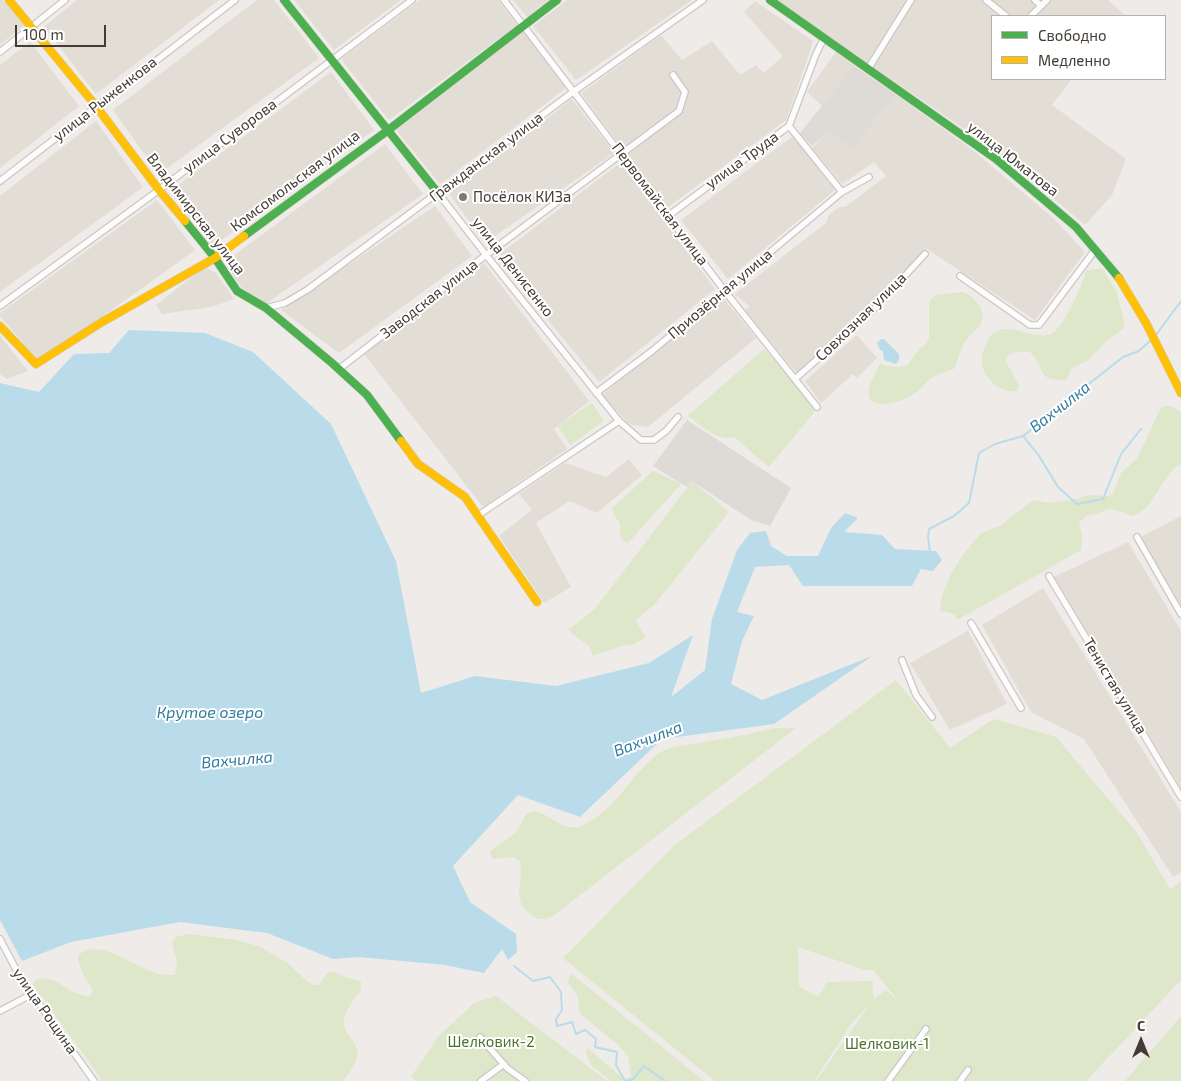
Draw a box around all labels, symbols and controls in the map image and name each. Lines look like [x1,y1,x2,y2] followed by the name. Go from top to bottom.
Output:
[18,15,109,47] scale bar
[991,15,1166,80] legend
[23,25,64,43] text: 100 m
[1038,26,1107,44] text: Свободно
[1038,51,1111,69] text: Медленно
[50,53,160,145] street label: улица Рыженкова
[180,95,280,177] street label: улица Суворова
[425,108,547,206] street label: Гражданская улица
[964,118,1062,200] street label: улица Юматова
[227,126,363,236] street label: Комсомольская улица
[702,128,782,192] street label: улица Труда
[608,139,712,269] street label: Первомайская улица
[143,150,249,278] street label: Владимирская улица
[473,188,571,206] place label: Посёлок КИЗа
[457,191,469,203] marker: Посёлок КИЗа
[468,213,558,321] street label: улица Денисенко
[664,245,776,343] street label: Приозёрная улица
[377,255,481,343] street label: Заводская улица
[812,269,910,365] street label: Совхозная улица
[1026,377,1094,437] water label: Вахчилка
[1079,635,1151,737] street label: Тенистая улица
[157,703,263,723] water label: Крутое озеро
[611,717,685,761] water label: Вахчилка
[200,747,274,773] water label: Вахчилка
[9,965,81,1057] street label: улица Рощина
[1116,1016,1166,1066] north arrow
[1137,1017,1145,1034] text: С
[447,1033,535,1051] park label: Шелковик-2
[845,1035,929,1053] park label: Шелковик-1

